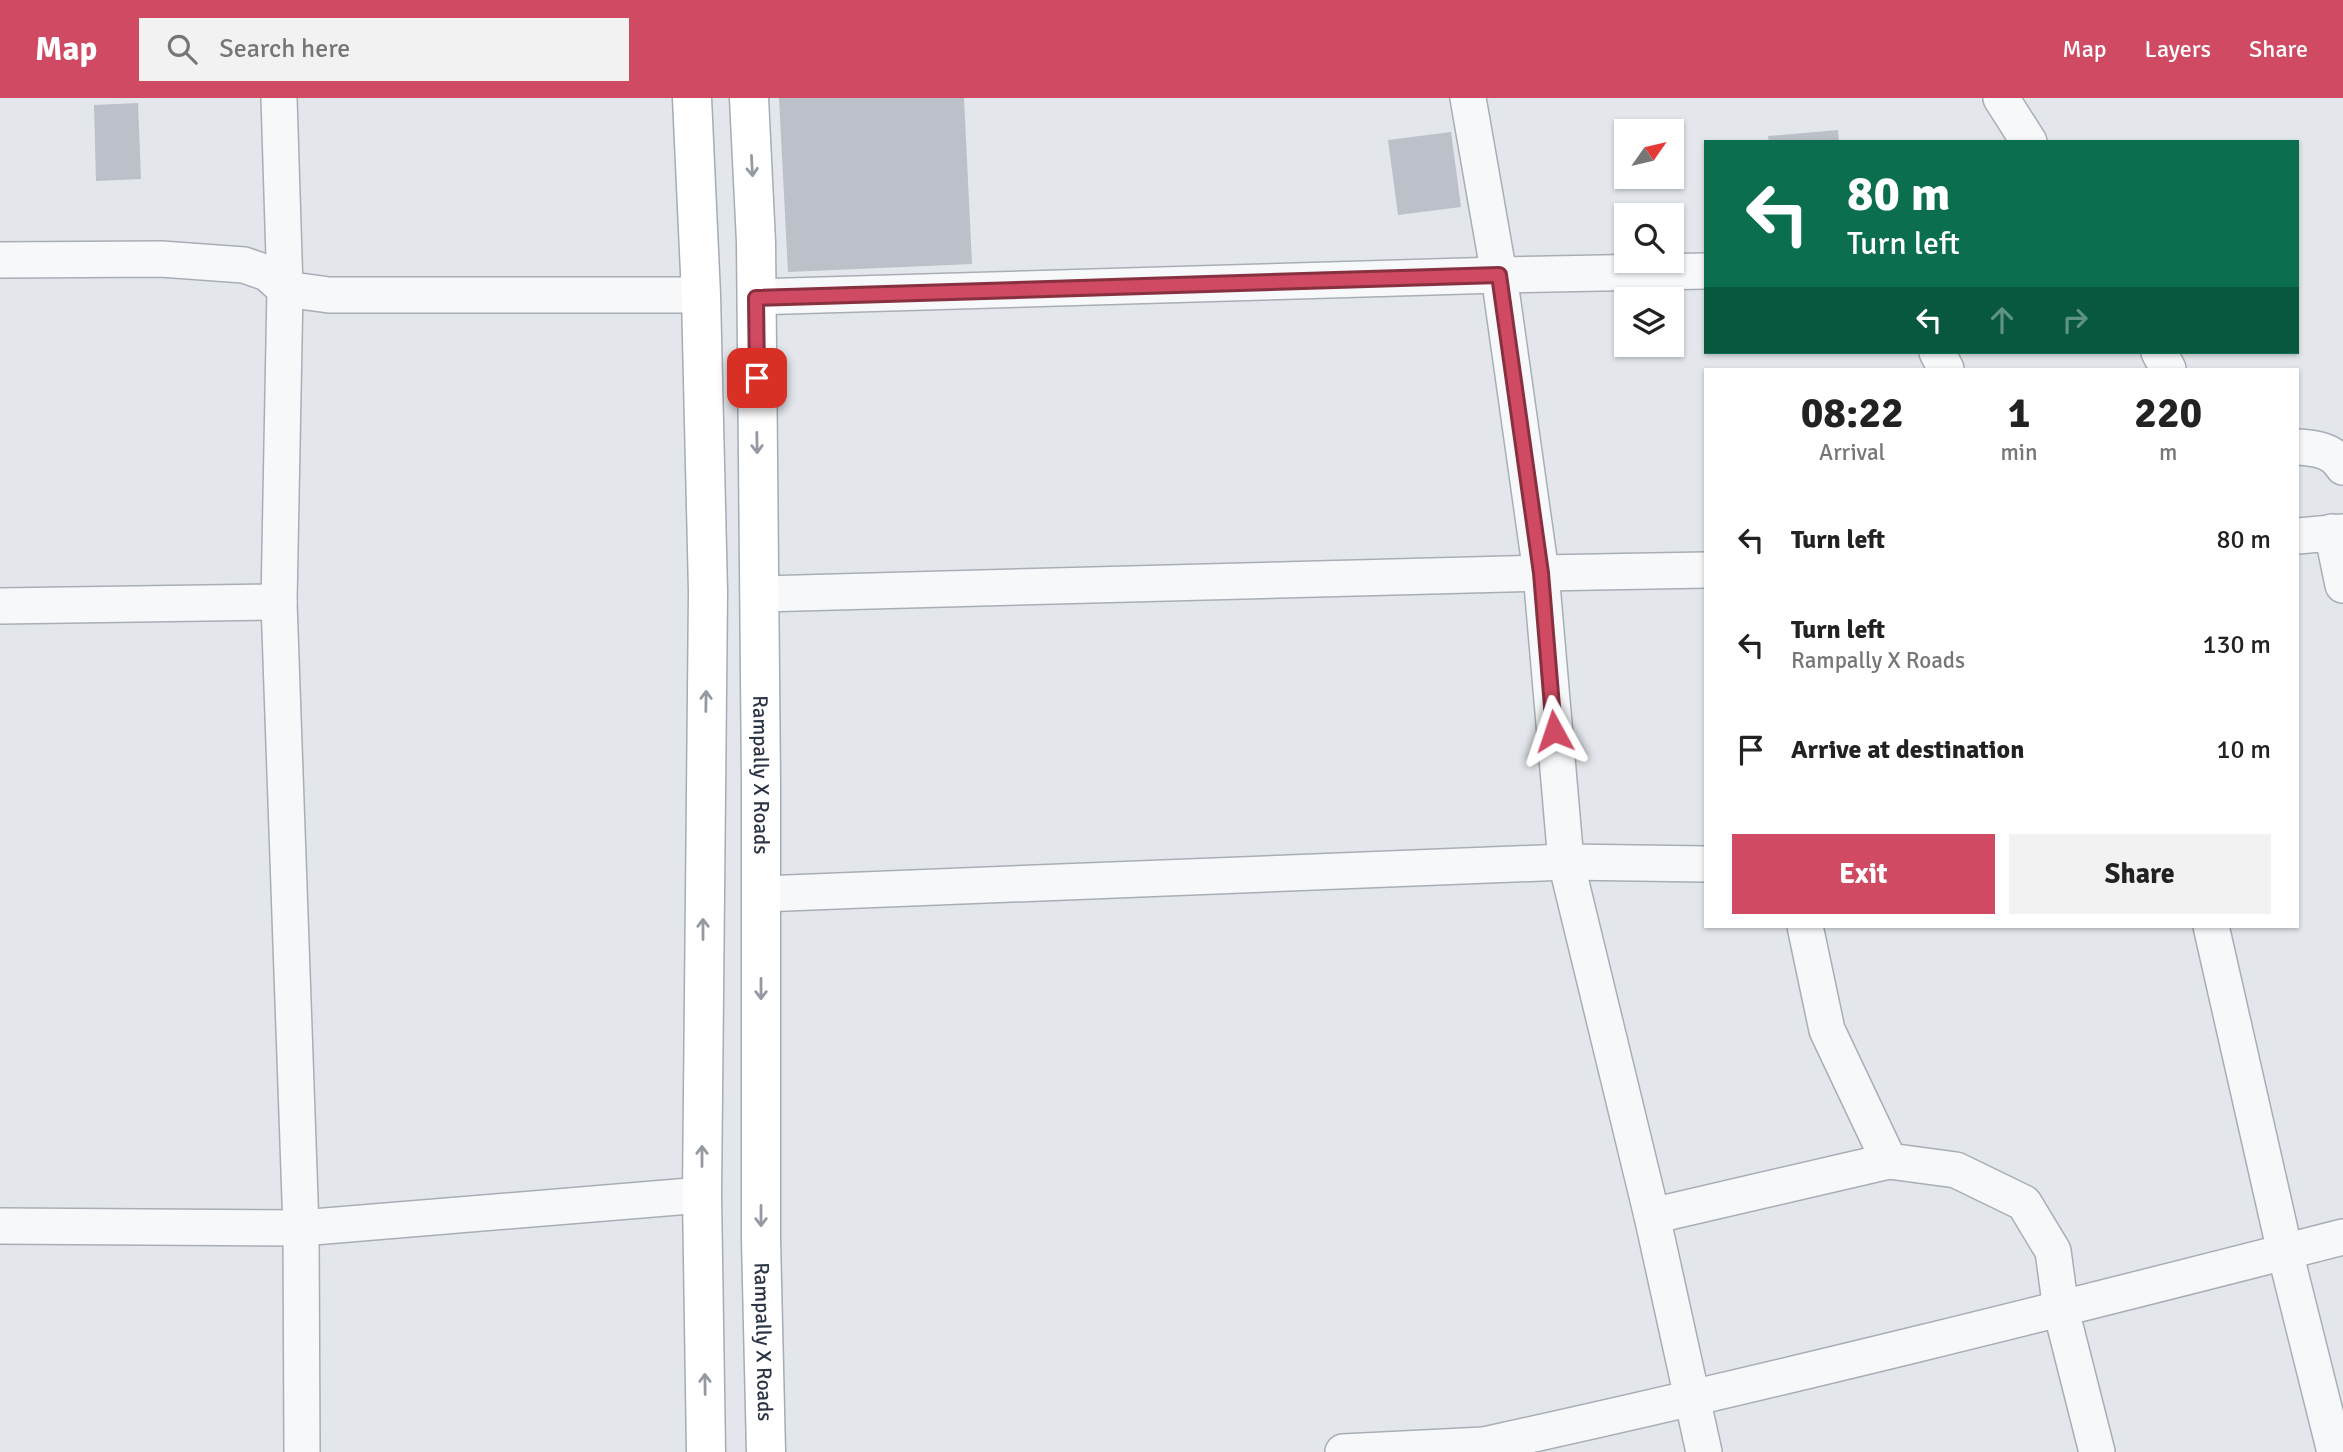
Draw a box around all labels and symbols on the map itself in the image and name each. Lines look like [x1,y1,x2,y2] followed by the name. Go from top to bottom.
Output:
[1614,119,1684,189] north arrow
[746,154,759,177] one-way arrow
[727,348,787,408] pin
[750,431,764,454] one-way arrow
[699,690,713,713] one-way arrow
[1517,694,1591,768] position arrow
[747,695,774,854] street label: Rampally X Roads
[696,918,710,941] one-way arrow
[754,977,768,1000] one-way arrow
[695,1145,709,1168] one-way arrow
[754,1204,768,1227] one-way arrow
[749,1262,778,1422] street label: Rampally X Roads
[698,1373,712,1396] one-way arrow

